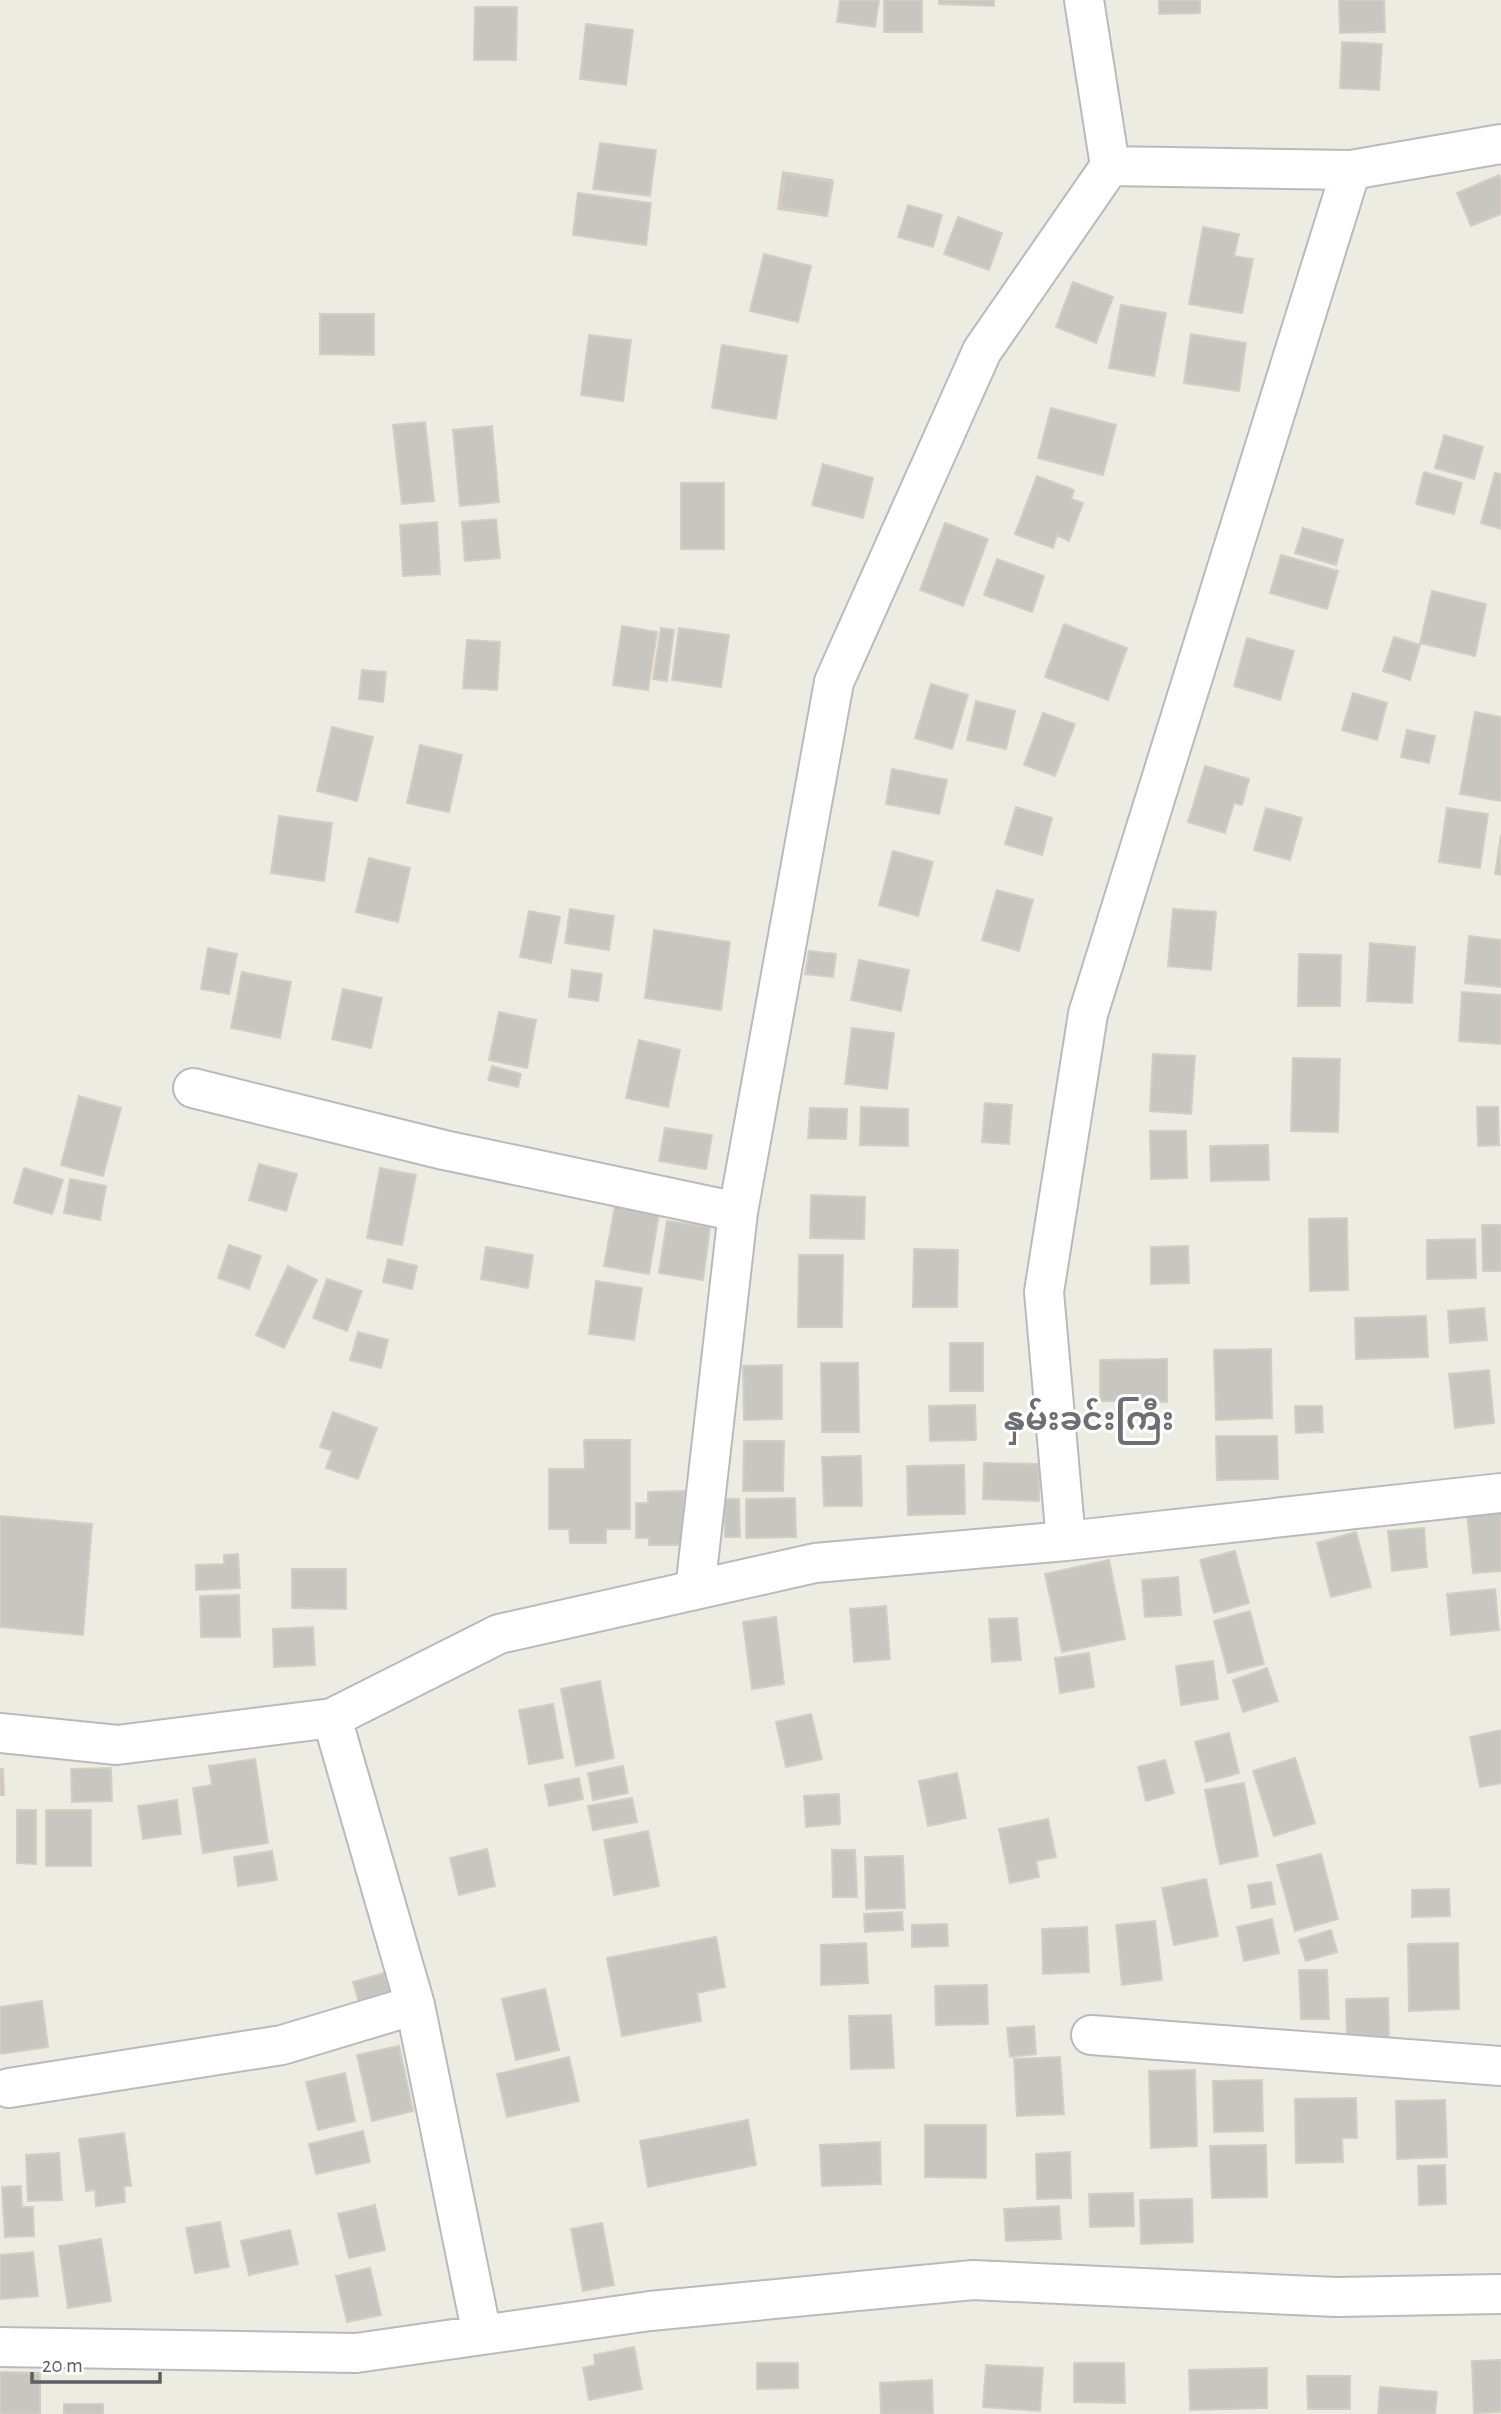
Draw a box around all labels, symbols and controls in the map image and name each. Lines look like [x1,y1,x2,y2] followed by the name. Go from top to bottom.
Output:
[1004,1397,1174,1445] district label: နှမ်းခင်းကြီး
[32,2340,159,2384] scale bar
[42,2355,83,2376] text: 20 m

